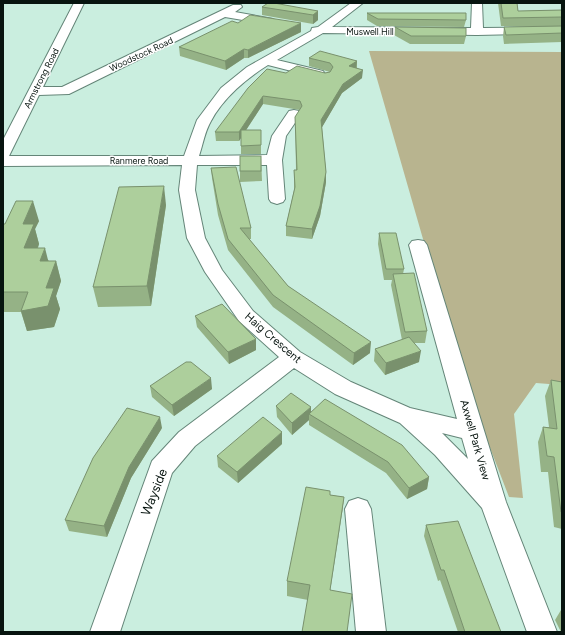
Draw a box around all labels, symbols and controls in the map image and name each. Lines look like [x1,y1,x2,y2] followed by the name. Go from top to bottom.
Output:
[346,26,394,37] street label: Muswell Hill
[107,34,175,74] street label: Woodstock Road
[21,46,61,110] street label: Armstrong Road
[110,155,168,166] street label: Ranmere Road
[242,310,304,366] street label: Haig Crescent
[457,398,493,482] street label: Axwell Park View
[138,466,170,518] street label: Wayside

